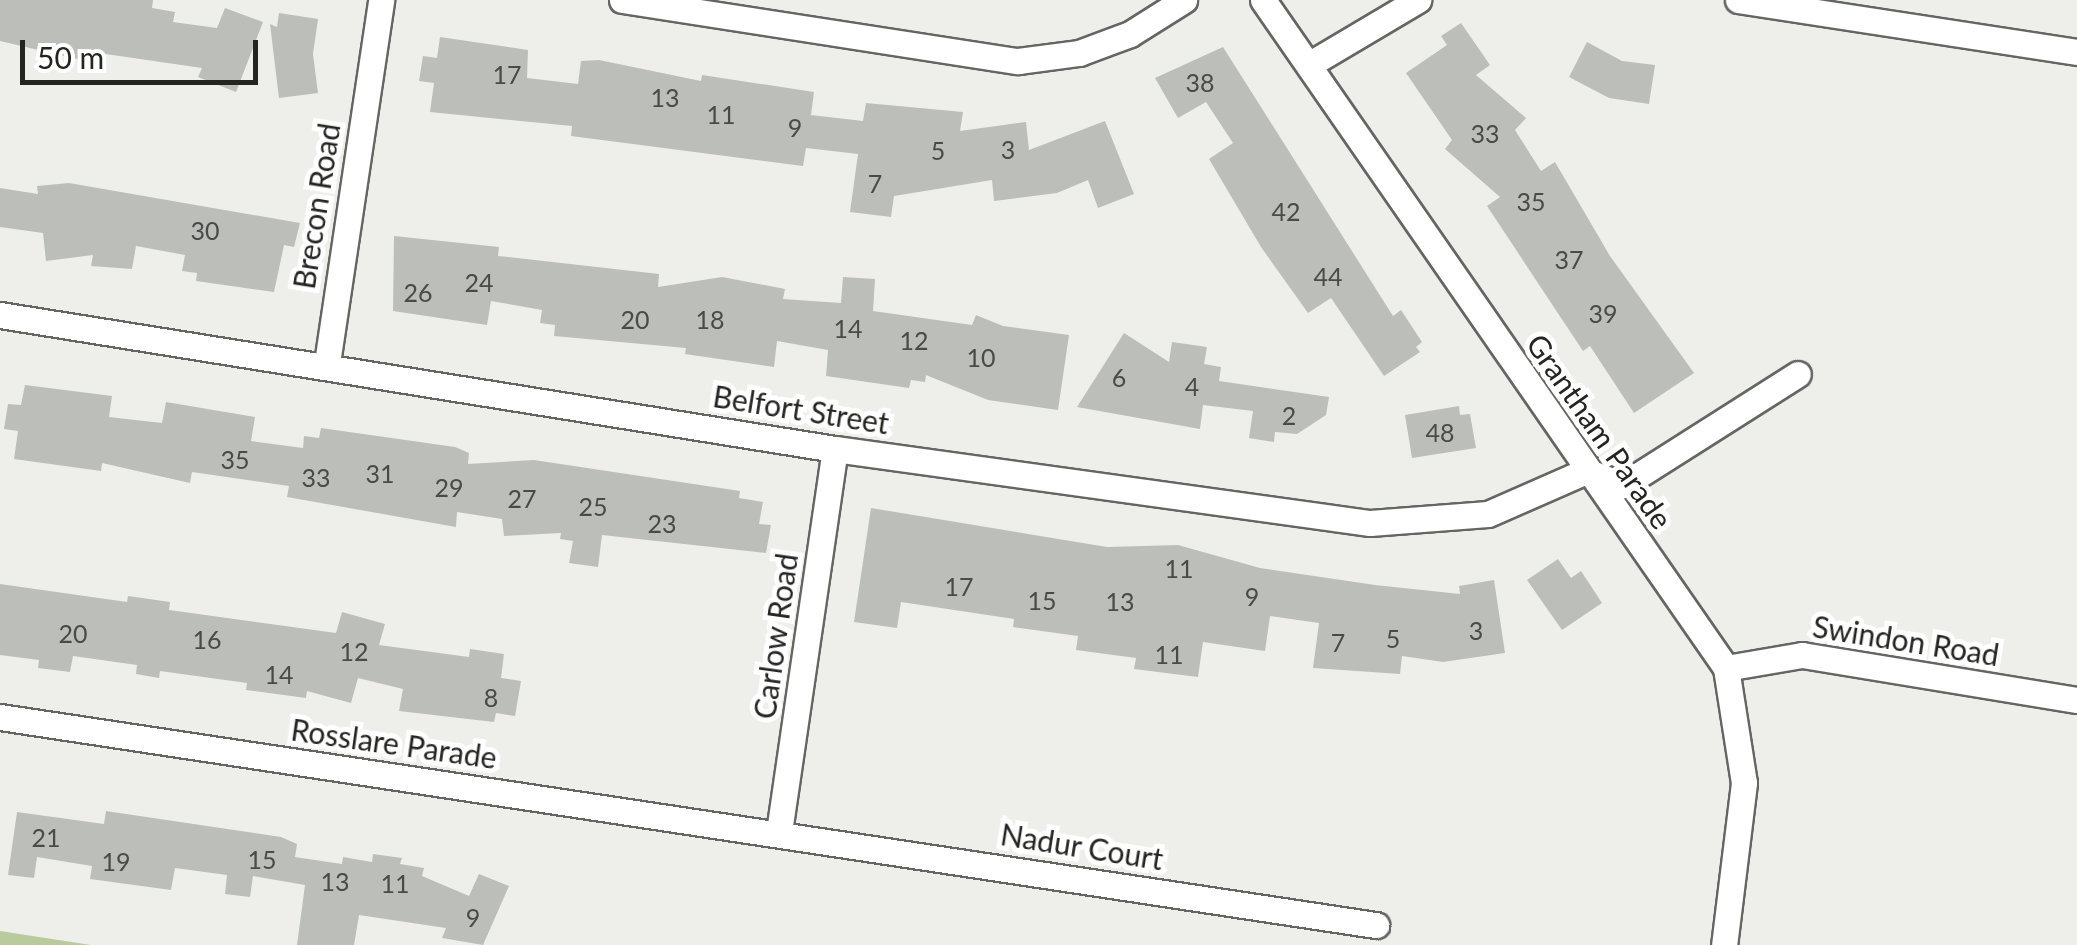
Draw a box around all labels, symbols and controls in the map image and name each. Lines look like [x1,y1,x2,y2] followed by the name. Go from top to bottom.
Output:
[25,20,262,82] scale bar
[37,39,104,75] text: 50 m
[493,59,521,89] house number: 17
[1186,67,1214,97] house number: 38
[651,82,679,112] house number: 13
[707,99,735,129] house number: 11
[788,112,802,142] house number: 9
[1471,118,1499,148] house number: 33
[285,121,347,291] street label: Brecon Road
[1001,134,1015,164] house number: 3
[931,135,945,165] house number: 5
[868,168,882,198] house number: 7
[1517,186,1545,216] house number: 35
[1272,196,1300,226] house number: 42
[191,215,219,245] house number: 30
[1555,244,1583,274] house number: 37
[1314,261,1342,291] house number: 44
[465,267,493,297] house number: 24
[404,277,432,307] house number: 26
[1589,298,1617,328] house number: 39
[621,304,649,334] house number: 20
[696,304,724,334] house number: 18
[834,313,862,343] house number: 14
[900,325,928,355] house number: 12
[1520,327,1680,535] street label: Grantham Parade
[967,342,995,372] house number: 10
[1112,362,1126,392] house number: 6
[1185,371,1199,401] house number: 4
[711,377,891,441] street label: Belfort Street
[1282,400,1296,430] house number: 2
[1426,417,1454,447] house number: 48
[221,444,249,474] house number: 35
[366,458,394,488] house number: 31
[302,462,330,492] house number: 33
[435,472,463,502] house number: 29
[508,483,536,513] house number: 27
[579,491,607,521] house number: 25
[648,508,676,538] house number: 23
[746,551,804,721] street label: Carlow Road
[1165,553,1193,583] house number: 11
[945,571,973,601] house number: 17
[1245,581,1259,611] house number: 9
[1028,585,1056,615] house number: 15
[1106,586,1134,616] house number: 13
[1810,608,2002,672] street label: Swindon Road
[1469,615,1483,645] house number: 3
[59,618,87,648] house number: 20
[1386,623,1400,653] house number: 5
[193,624,221,654] house number: 16
[1331,627,1345,657] house number: 7
[340,636,368,666] house number: 12
[1155,639,1183,669] house number: 11
[265,659,293,689] house number: 14
[484,682,498,712] house number: 8
[289,711,499,775] street label: Rosslare Parade
[998,815,1166,877] street label: Nadur Court
[32,822,60,852] house number: 21
[248,844,276,874] house number: 15
[102,846,130,876] house number: 19
[321,866,349,896] house number: 13
[381,868,409,898] house number: 11
[466,902,480,932] house number: 9

